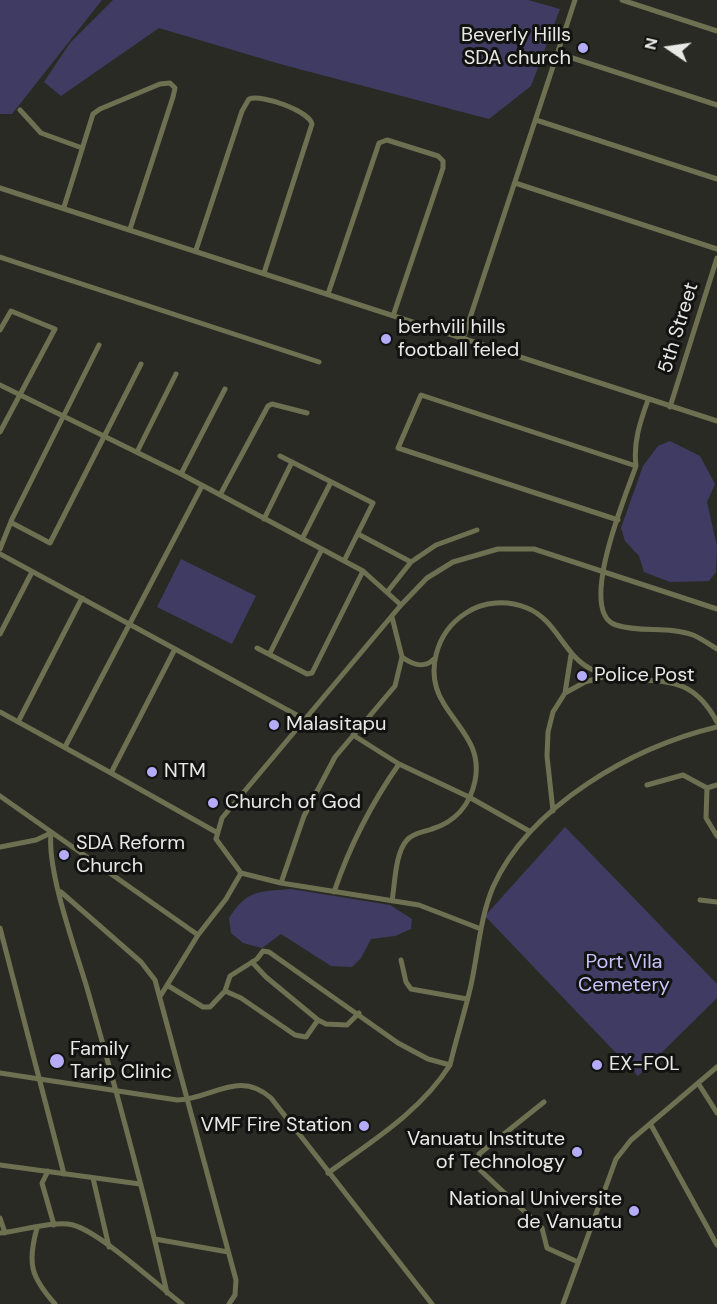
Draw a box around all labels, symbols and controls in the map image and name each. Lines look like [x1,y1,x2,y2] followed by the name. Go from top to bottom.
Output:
[639,18,699,78] north arrow
[461,24,571,71] place label: Beverly Hills SDA church
[639,36,663,52] text: N
[576,41,590,55] marker: Beverly Hills SDA church
[654,280,704,376] street label: 5th Street
[398,316,519,363] place label: berhvili hills football feled
[379,332,393,346] marker: berhvili hills football feled
[594,664,695,688] place label: Police Post
[575,669,589,683] marker: Police Post
[286,713,387,737] place label: Malasitapu
[267,718,281,732] marker: Malasitapu
[164,760,206,784] place label: NTM
[145,765,159,779] marker: NTM
[225,791,361,815] place label: Church of God
[206,796,220,810] marker: Church of God
[76,832,185,879] place label: SDA Reform Church
[57,848,71,862] marker: SDA Reform Church
[578,951,670,998] park label: Port Vila Cemetery
[70,1038,172,1085] place label: Family Tarip Clinic
[48,1052,66,1070] marker: Family Tarip Clinic
[609,1053,680,1077] place label: EX-FOL
[590,1058,604,1072] marker: EX-FOL
[201,1114,352,1138] place label: VMF Fire Station
[357,1119,371,1133] marker: VMF Fire Station
[407,1128,565,1175] place label: Vanuatu Institute of Technology
[570,1145,584,1159] marker: Vanuatu Institute of Technology
[449,1188,622,1235] place label: National Universite de Vanuatu
[627,1204,641,1218] marker: National Universite de Vanuatu

